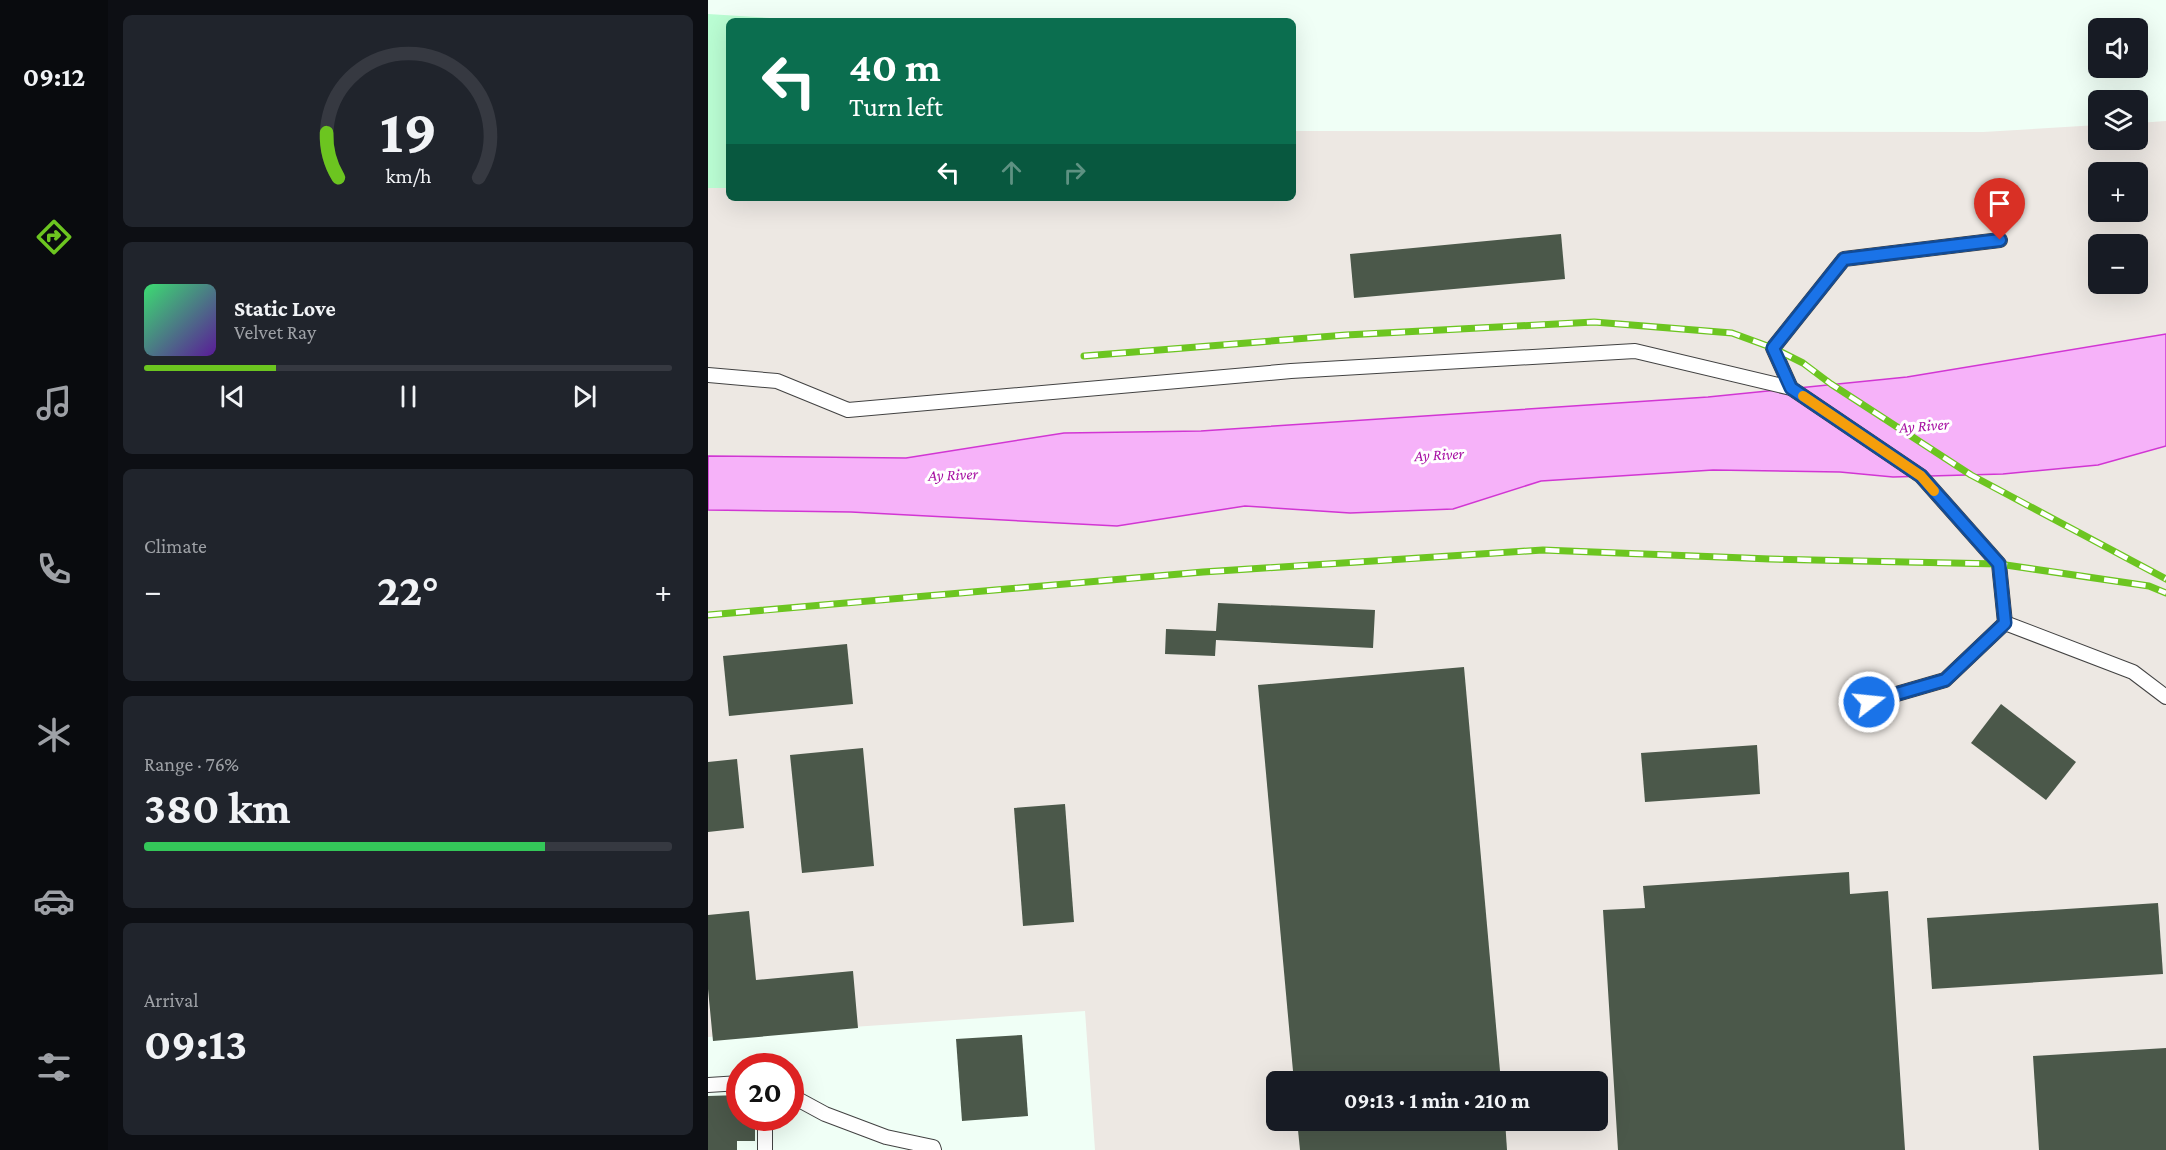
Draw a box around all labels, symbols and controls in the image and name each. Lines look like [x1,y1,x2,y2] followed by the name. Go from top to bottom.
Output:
[2088,18,2148,294] map controls
[2088,18,2148,78] button: sound
[750,42,828,120] icon: left
[849,43,941,90] text: 40 m
[23,62,85,92] text: 09:12
[2088,90,2148,150] button: layers
[849,92,943,122] text: Turn left
[379,96,437,165] text: 19
[932,156,965,189] icon: left
[995,156,1028,189] icon: ahead
[1058,156,1091,189] icon: right
[2088,162,2148,222] button: +
[385,164,432,188] text: km/h
[1974,178,2025,240] pin
[1983,187,2016,220] icon: arrive
[33,216,75,258] icon: directions
[2088,234,2148,294] button: −
[234,296,336,321] text: Static Love
[234,321,316,343] text: Velvet Ray
[216,380,249,413] icon: previous
[392,380,425,413] icon: pause
[568,380,601,413] icon: next
[33,382,75,424] icon: music
[1898,415,1950,437] water label: Ay River
[1413,445,1465,465] water label: Ay River
[927,465,979,485] water label: Ay River
[144,535,207,557] text: Climate
[33,548,75,590] icon: phone
[377,565,439,615] text: 22°
[144,572,161,609] text: −
[655,572,672,609] text: +
[1837,670,1901,734] position arrow
[33,714,75,756] icon: climate
[144,753,239,775] text: Range · 76%
[144,783,291,833] text: 380 km
[33,880,75,922] icon: car
[144,989,198,1011] text: Arrival
[144,1019,247,1069] text: 09:13
[33,1046,75,1088] icon: filters
[726,1053,804,1131] speed limit sign: 20
[1344,1088,1530,1113] text: 09:13 · 1 min · 210 m

